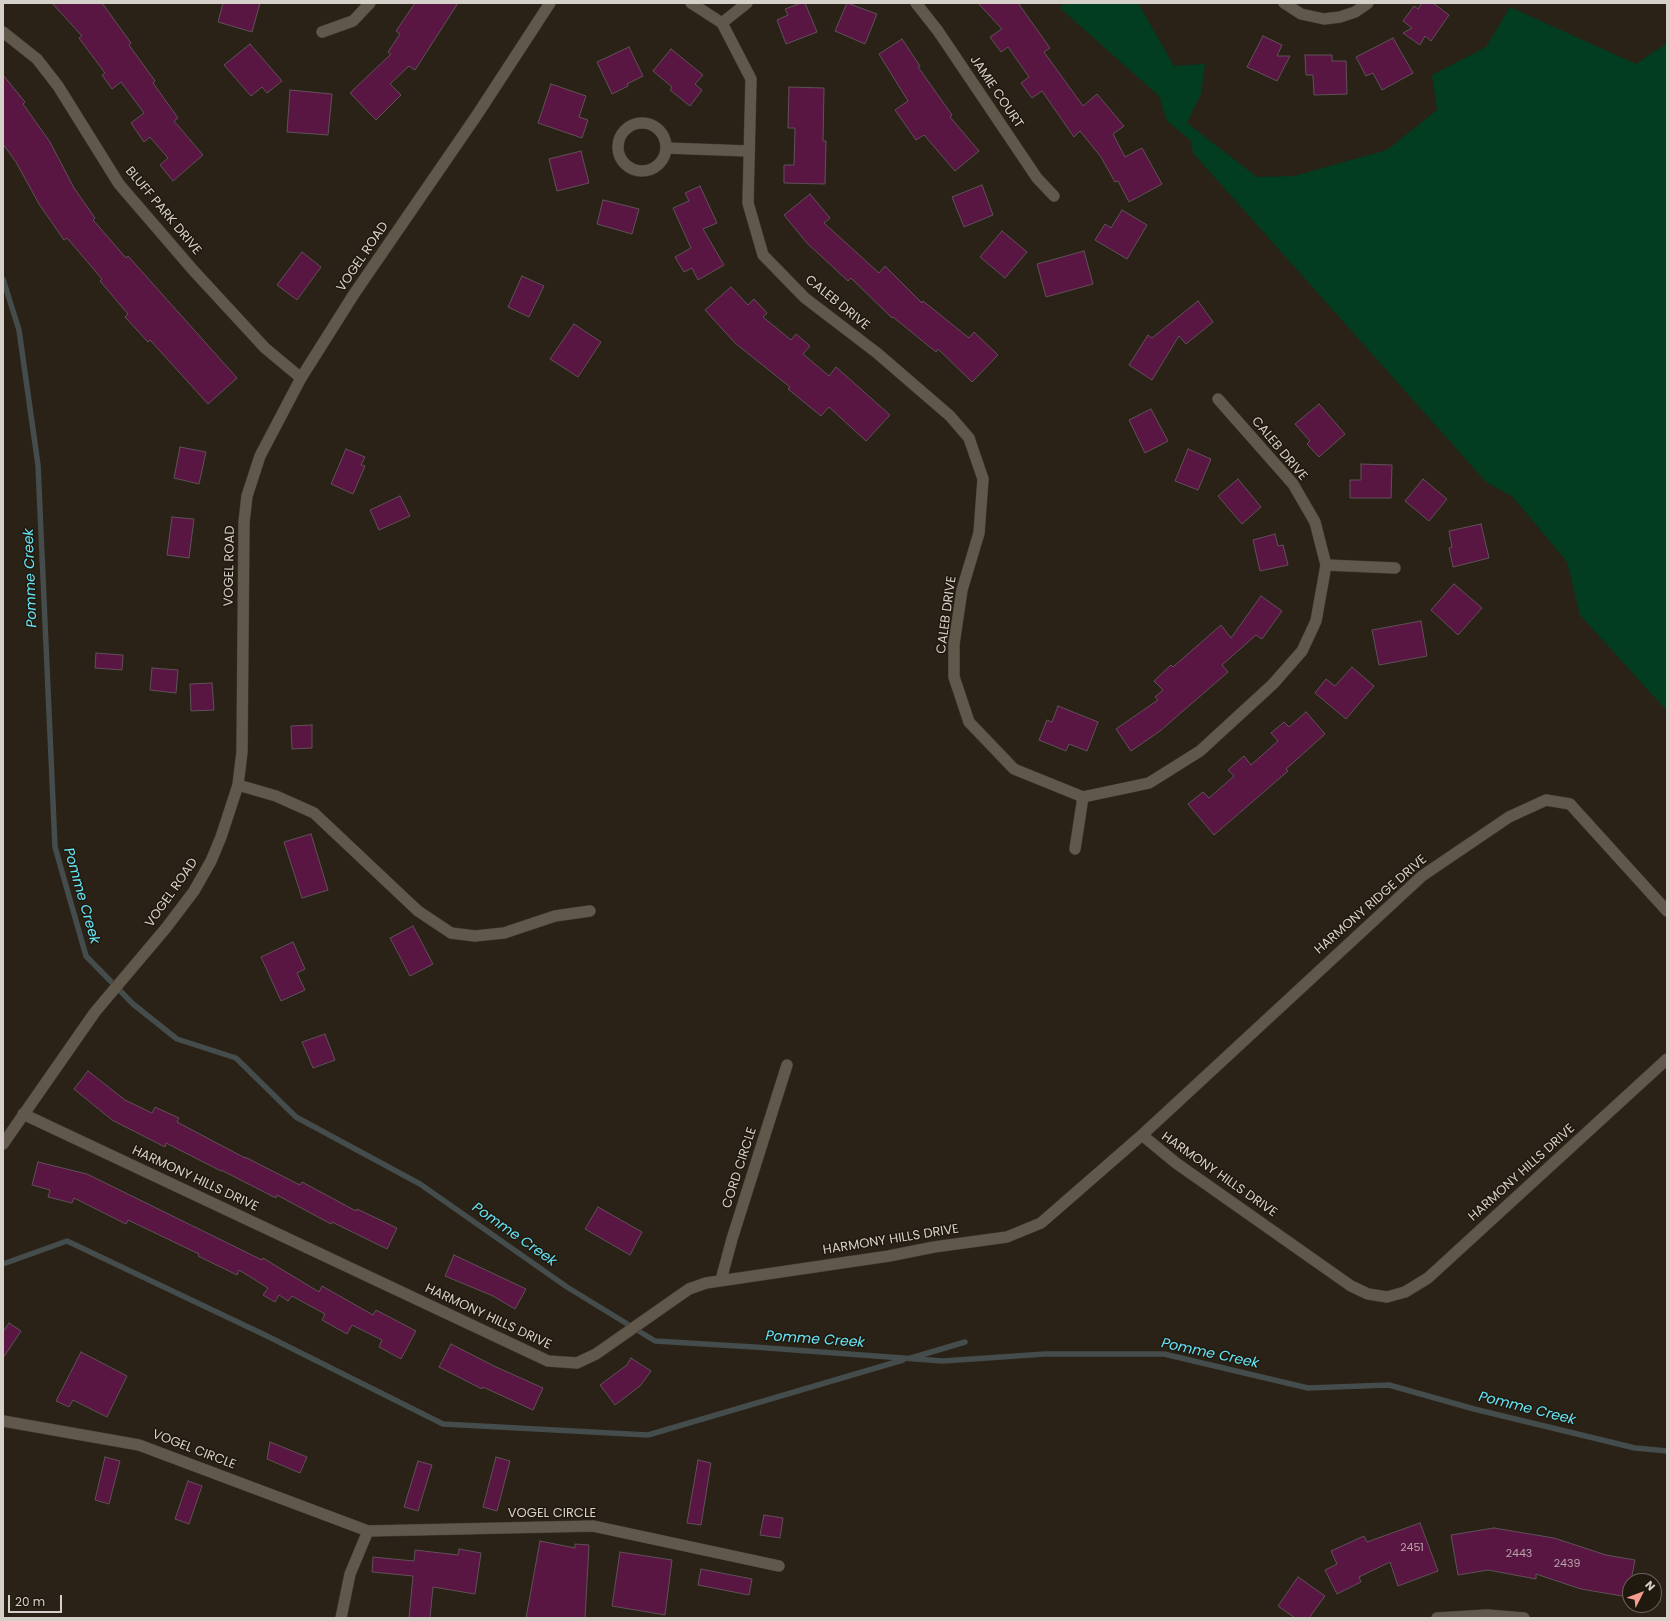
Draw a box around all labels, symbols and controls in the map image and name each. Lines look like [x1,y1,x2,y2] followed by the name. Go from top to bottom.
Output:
[966,53,1026,131] street label: JAMIE COURT
[122,164,204,258] street label: BLUFF PARK DRIVE
[334,219,392,295] street label: VOGEL ROAD
[802,272,872,334] street label: CALEB DRIVE
[1248,414,1310,484] street label: CALEB DRIVE
[221,525,239,607] street label: VOGEL ROAD
[21,528,41,628] water label: Pomme Creek
[934,575,960,655] street label: CALEB DRIVE
[59,846,103,946] water label: Pomme Creek
[1312,852,1430,958] street label: HARMONY RIDGE DRIVE
[142,855,202,931] street label: VOGEL ROAD
[1466,1121,1578,1225] street label: HARMONY HILLS DRIVE
[720,1126,760,1210] street label: CORD CIRCLE
[1158,1129,1280,1221] street label: HARMONY HILLS DRIVE
[129,1143,261,1215] street label: HARMONY HILLS DRIVE
[468,1200,560,1270] water label: Pomme Creek
[822,1222,960,1258] street label: HARMONY HILLS DRIVE
[422,1281,554,1353] street label: HARMONY HILLS DRIVE
[765,1328,865,1352] water label: Pomme Creek
[1160,1335,1260,1373] water label: Pomme Creek
[1477,1389,1577,1429] water label: Pomme Creek
[150,1427,238,1473] street label: VOGEL CIRCLE
[508,1506,596,1522] street label: VOGEL CIRCLE
[1400,1541,1424,1555] house number: 2451
[1506,1547,1532,1561] house number: 2443
[1554,1557,1580,1571] house number: 2439
[1622,1573,1662,1613] north arrow
[1641,1577,1659,1594] text: N
[10,1587,64,1613] scale bar
[15,1593,45,1610] text: 20 m

